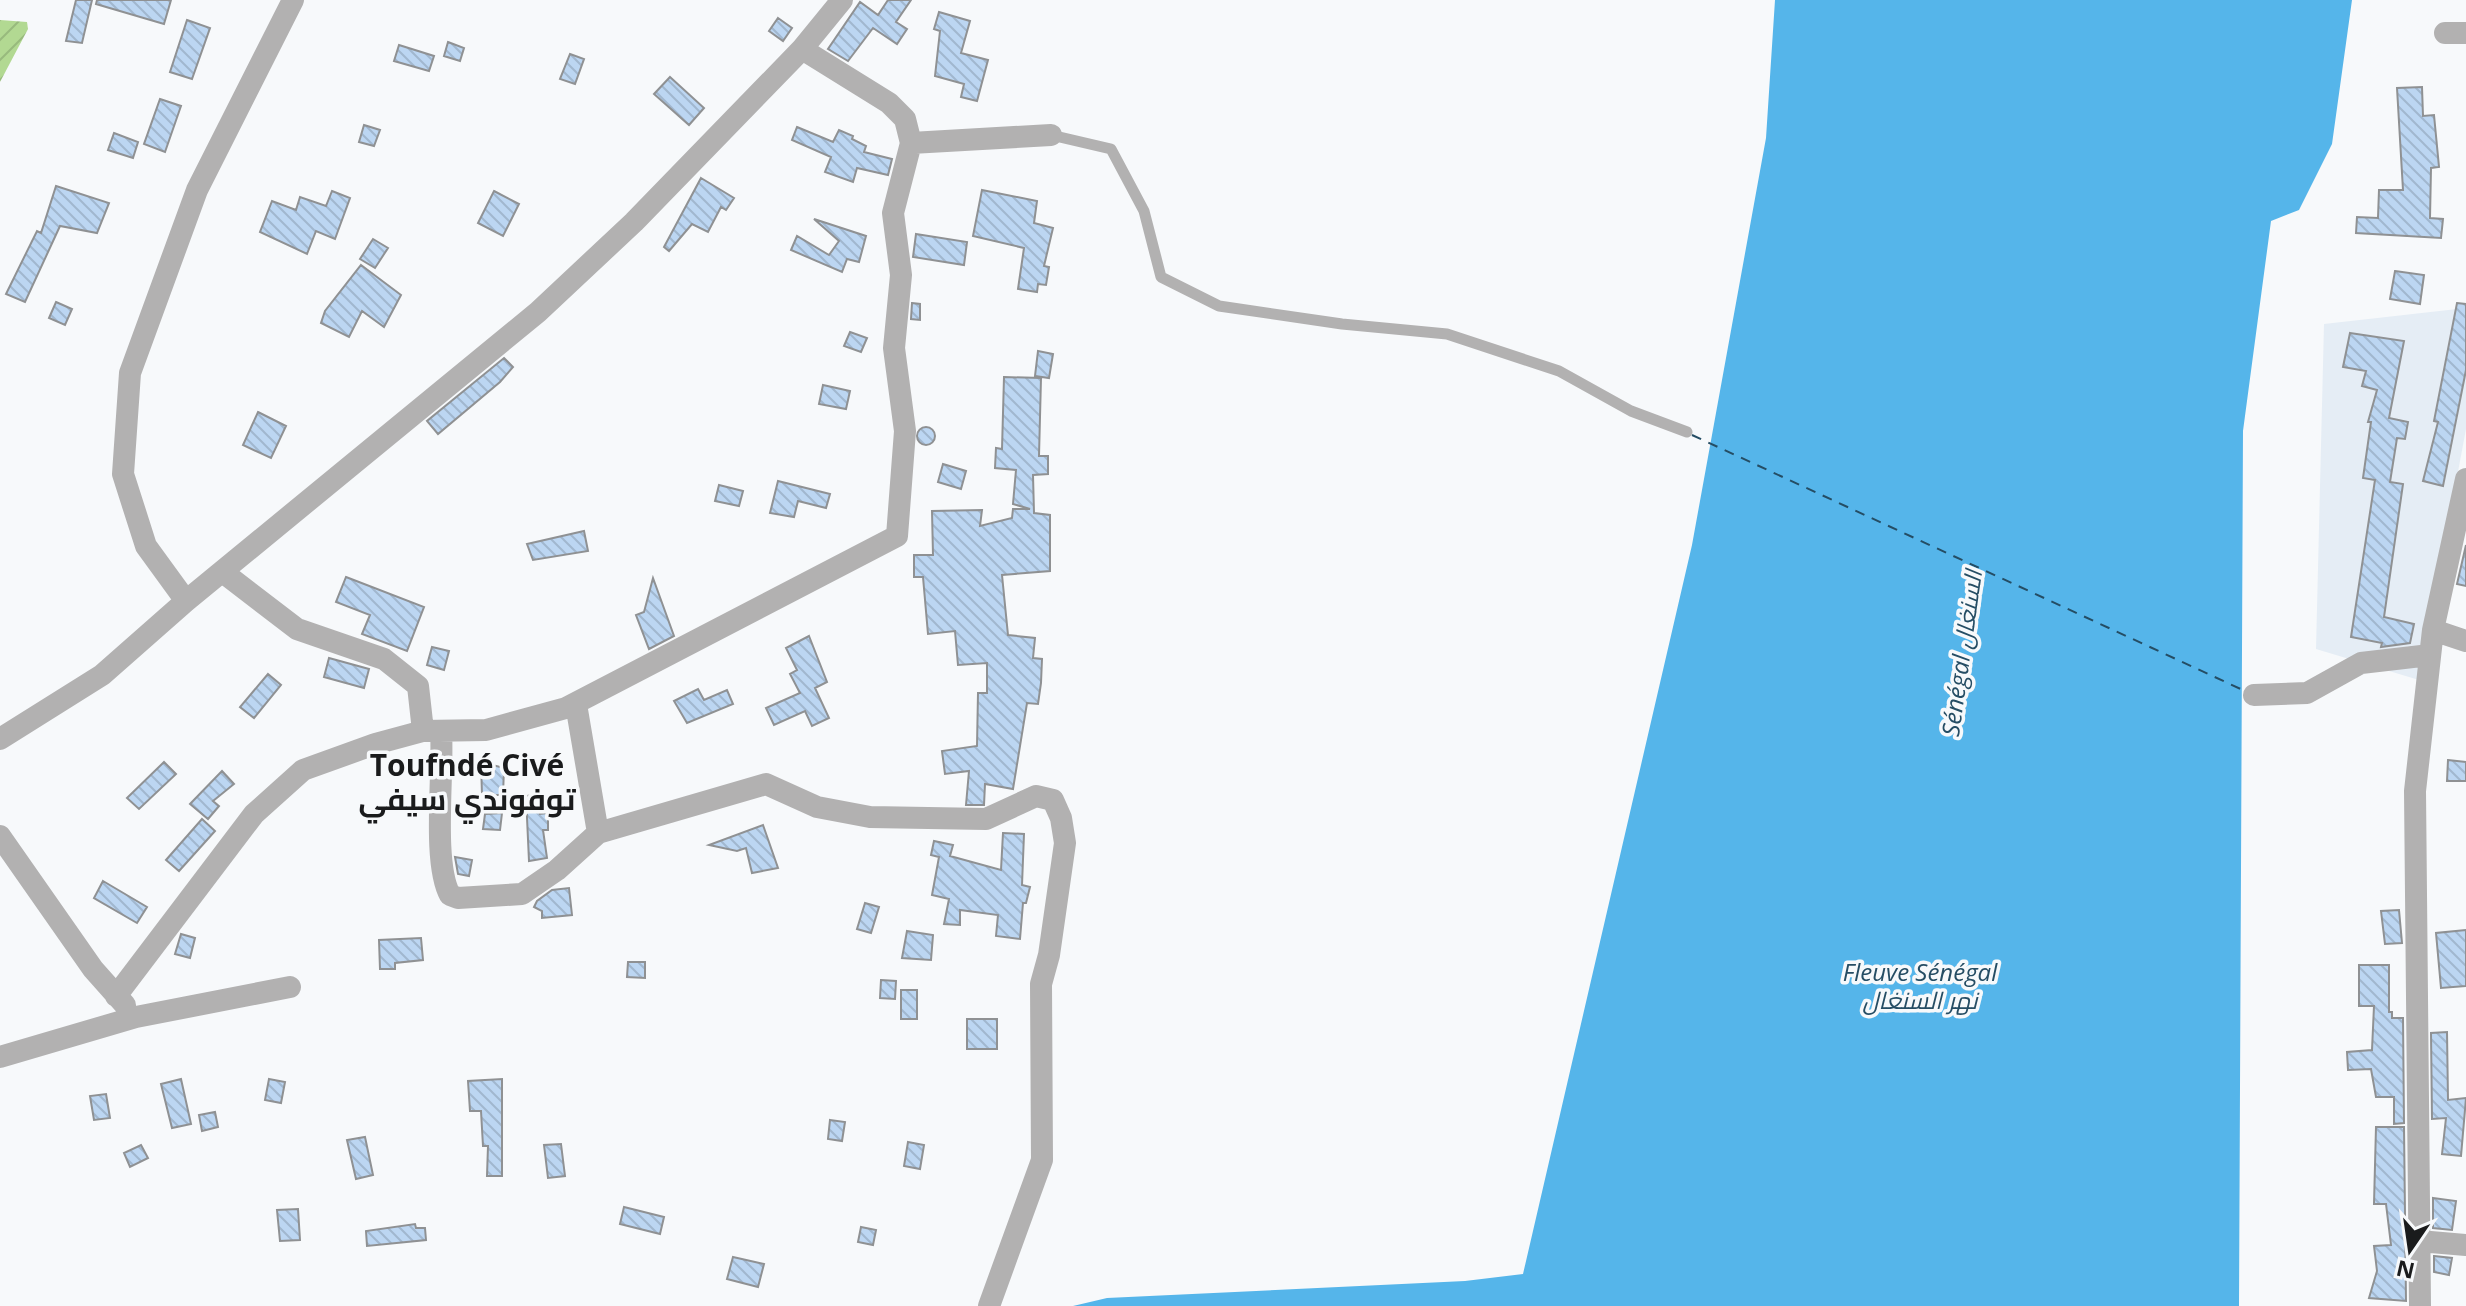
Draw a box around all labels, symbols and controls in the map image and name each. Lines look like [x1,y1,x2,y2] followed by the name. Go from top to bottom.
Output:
[1933,565,1989,738] water label: Sénégal السنغال
[359,744,577,824] district label: Toufndé Civé توفوندي سيفي
[1843,955,1998,1016] water label: Fleuve Sénégal نهر السنغال
[2370,1210,2450,1290] north arrow
[2393,1254,2417,1287] text: N

